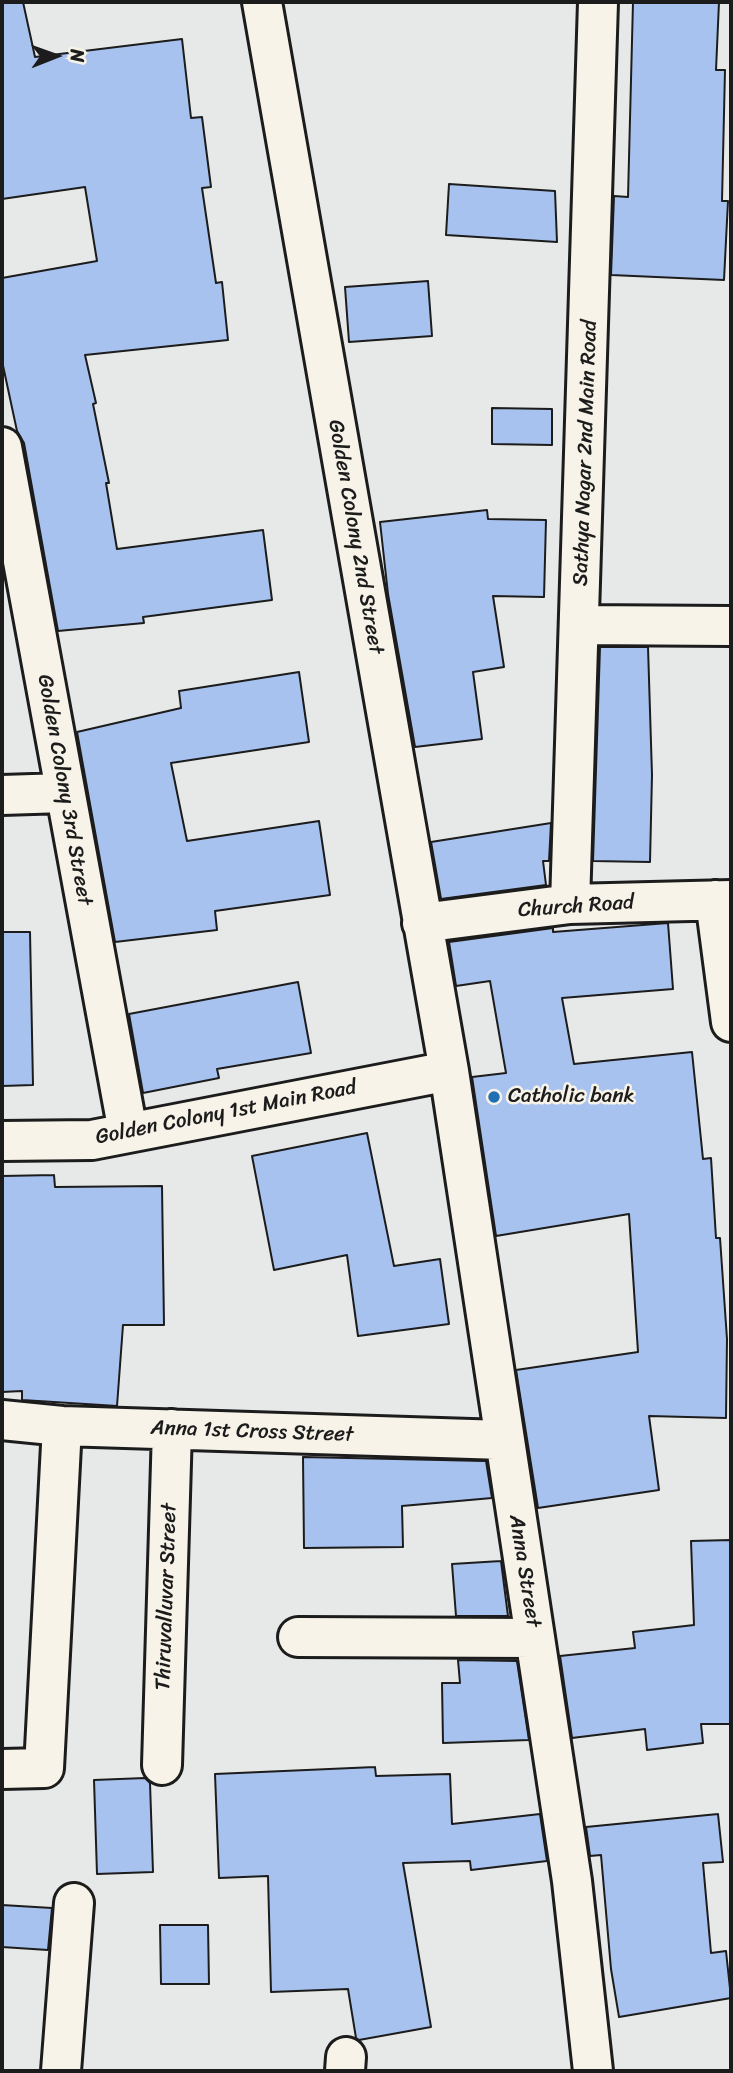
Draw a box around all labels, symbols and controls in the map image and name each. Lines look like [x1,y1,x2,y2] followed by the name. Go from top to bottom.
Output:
[21,21,91,91] north arrow
[61,49,94,62] text: N
[569,320,603,586] street label: Sathya Nagar 2nd Main Road
[322,418,388,656] street label: Golden Colony 2nd Street
[31,673,97,907] street label: Golden Colony 3rd Street
[517,890,635,924] street label: Church Road
[94,1075,358,1151] street label: Golden Colony 1st Main Road
[508,1084,635,1110] place label: Catholic bank
[486,1089,502,1105] marker: Catholic bank
[150,1416,354,1448] street label: Anna 1st Cross Street
[151,1503,183,1691] street label: Thiruvalluvar Street
[503,1513,545,1629] street label: Anna Street

